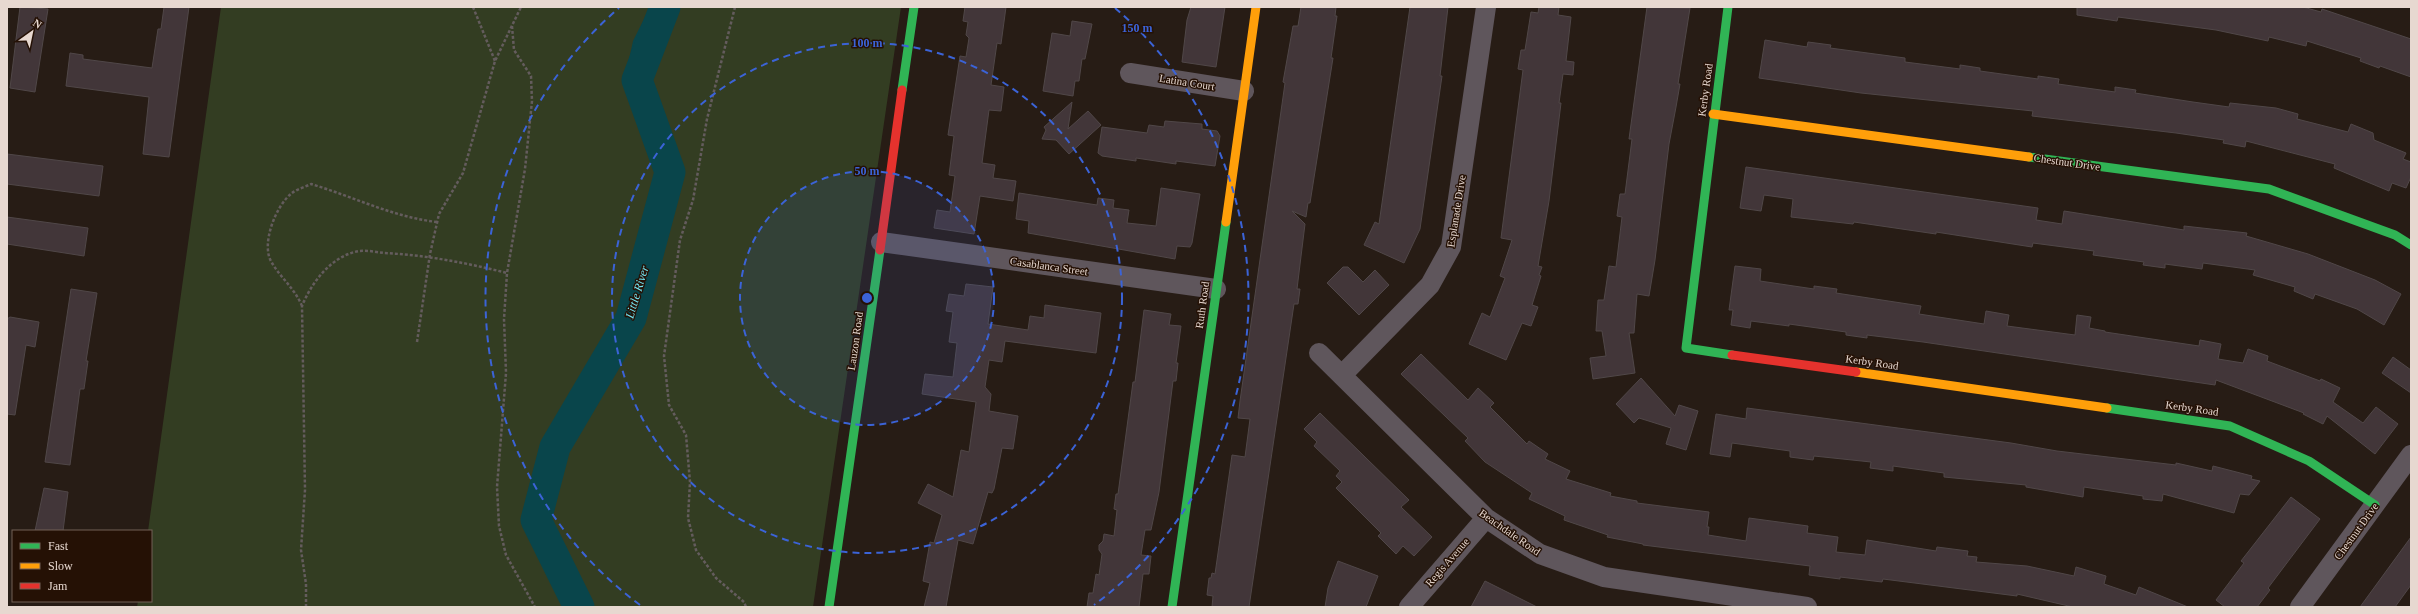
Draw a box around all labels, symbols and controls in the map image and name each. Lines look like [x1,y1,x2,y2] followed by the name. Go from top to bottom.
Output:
[12,12,52,52] north arrow
[31,16,44,31] text: N
[1122,21,1153,35] text: 150 m
[852,36,883,50] text: 100 m
[1695,62,1715,117] street label: Kerby Road
[1158,72,1216,92] street label: Latina Court
[2033,151,2101,173] street label: Chestnut Drive
[855,164,880,178] text: 50 m
[1444,174,1468,248] street label: Esplanade Drive
[1009,255,1089,277] street label: Casablanca Street
[622,264,652,321] water label: Little River
[1193,280,1211,329] street label: Ruth Road
[860,291,874,305] centre of rings
[845,310,865,371] street label: Lauzon Road
[1845,352,1900,372] street label: Kerby Road
[2165,398,2220,418] street label: Kerby Road
[2331,500,2381,562] street label: Chestnut Drive
[1477,506,1543,558] street label: Beachdale Road
[12,530,152,602] legend
[1423,535,1471,589] street label: Regis Avenue
[48,539,69,553] text: Fast
[48,559,73,573] text: Slow
[48,579,68,593] text: Jam

